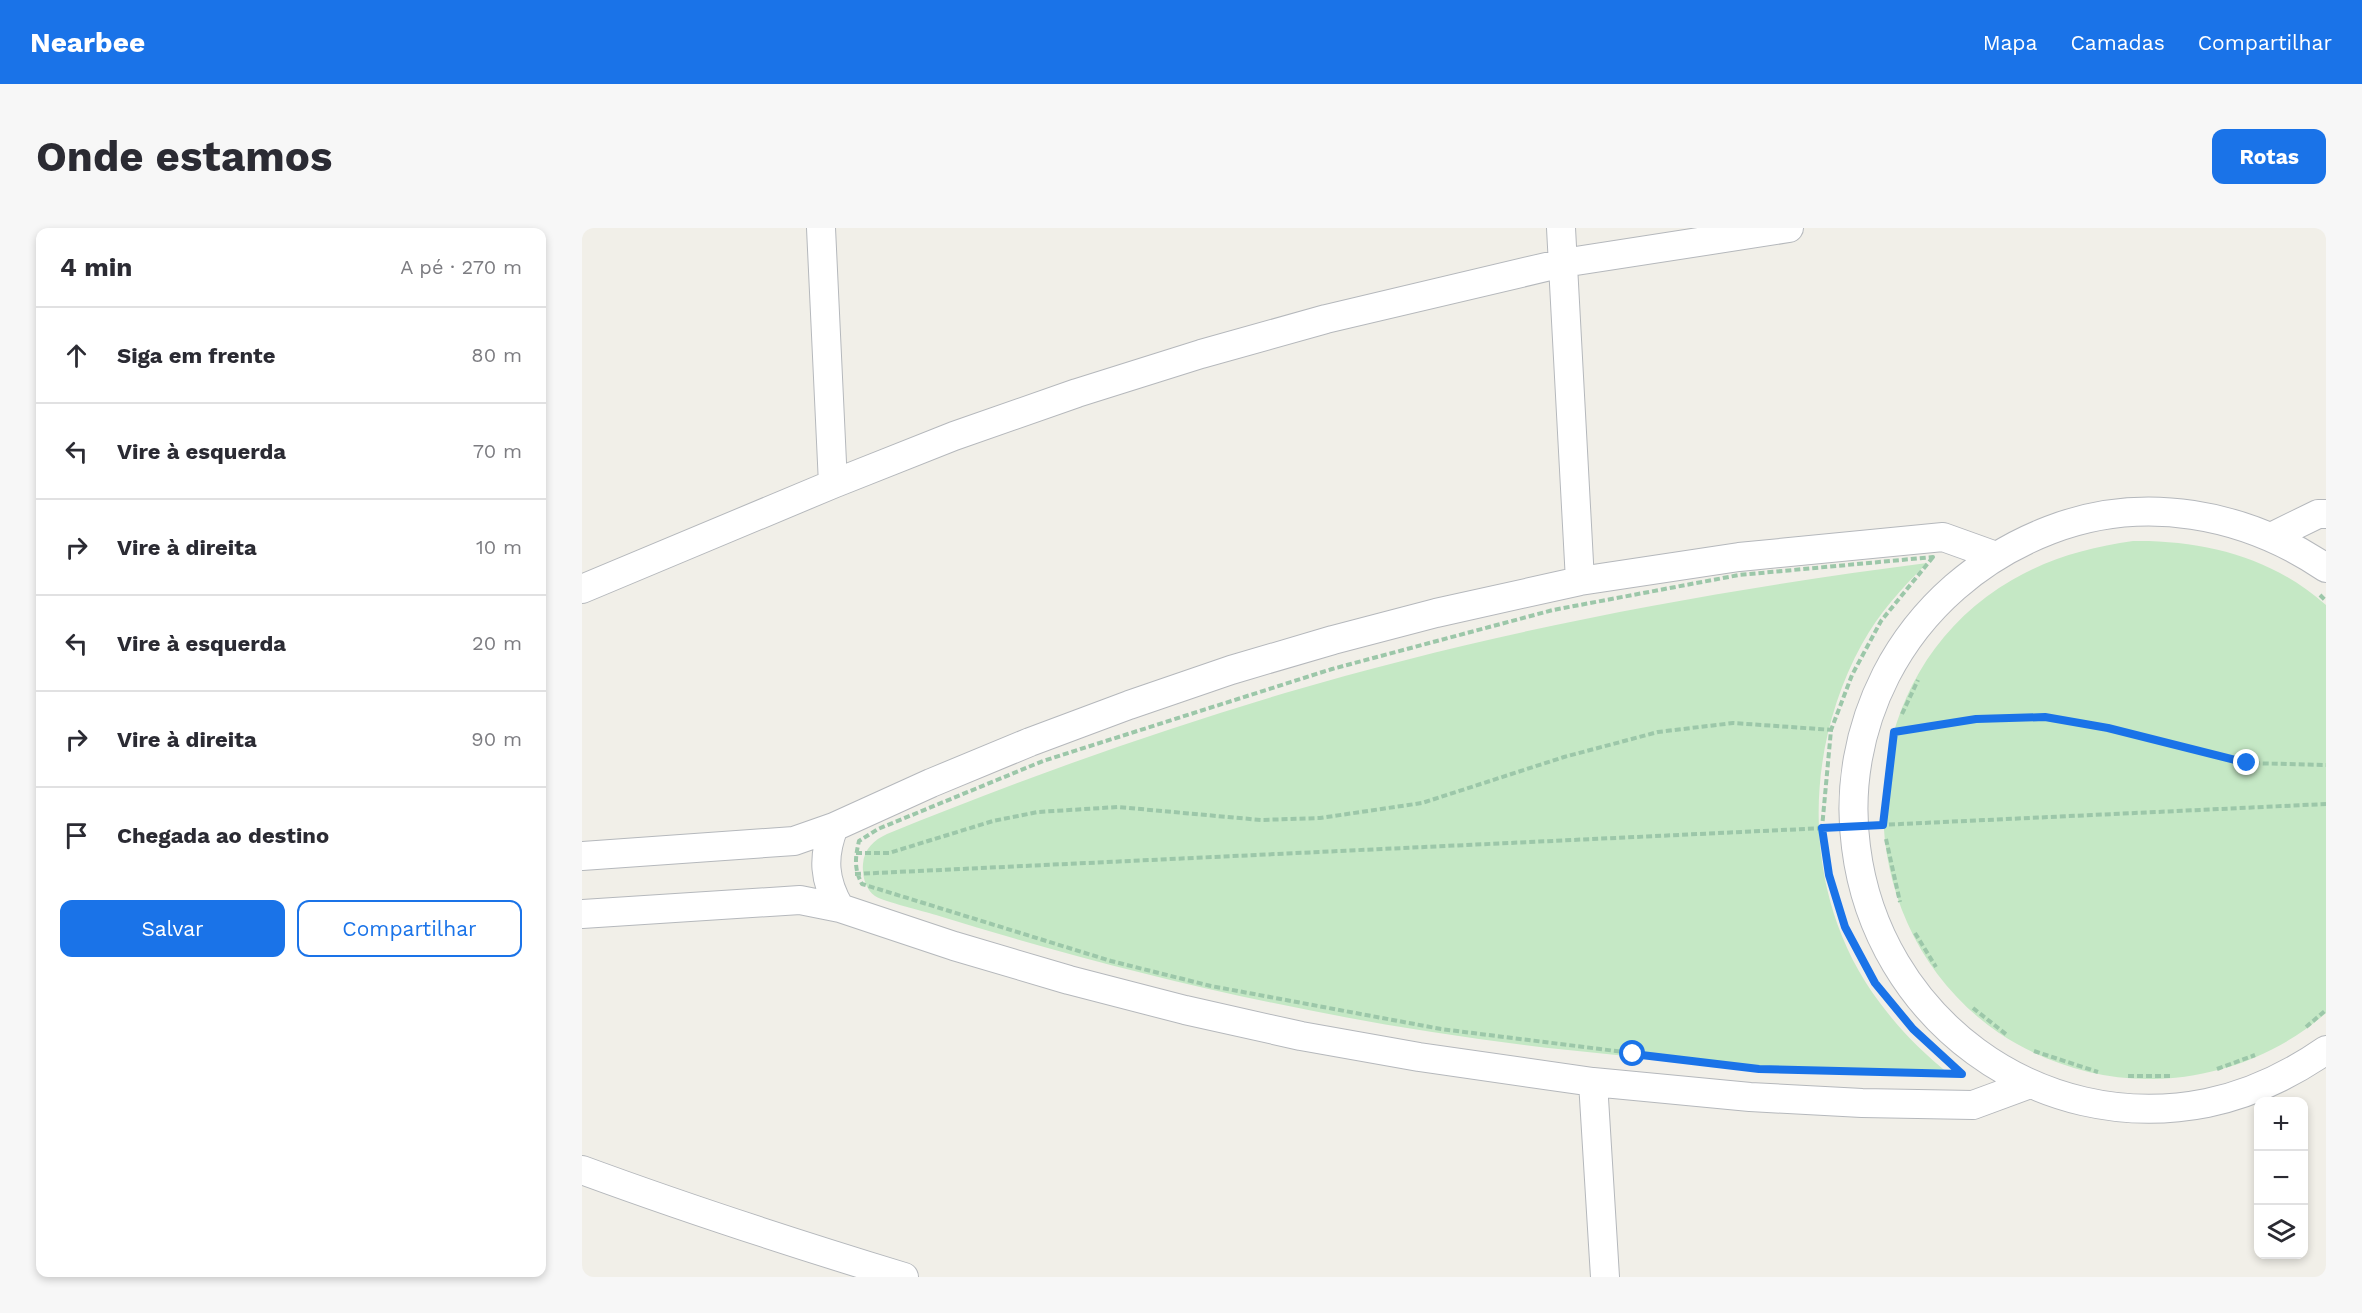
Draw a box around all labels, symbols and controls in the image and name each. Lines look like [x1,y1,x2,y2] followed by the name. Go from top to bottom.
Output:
[30,26,145,59] text: Nearbee
[1983,30,2037,55] text: Mapa
[2070,30,2165,55] text: Camadas
[2198,30,2332,55] text: Compartilhar
[2212,129,2326,184] button: Rotas
[36,132,332,181] text: Onde estamos
[60,252,132,282] text: 4 min
[400,255,522,279] text: A pé · 270 m
[60,339,93,372] icon: ahead
[117,343,275,368] text: Siga em frente
[471,343,522,367] text: 80 m
[60,435,93,468] icon: left
[117,439,286,464] text: Vire à esquerda
[473,439,522,463] text: 70 m
[60,531,93,564] icon: right
[117,535,257,560] text: Vire à direita
[476,535,522,559] text: 10 m
[60,627,93,660] icon: left
[117,631,286,656] text: Vire à esquerda
[472,631,522,655] text: 20 m
[60,723,93,756] icon: right
[117,727,257,752] text: Vire à direita
[471,727,522,751] text: 90 m
[2233,749,2259,775] route end
[60,819,93,852] icon: arrive
[117,823,329,848] text: Chegada ao destino
[60,900,285,957] button: Salvar
[297,900,522,957] button: Compartilhar
[1619,1040,1645,1066] route start
[2254,1097,2308,1259] map controls
[2254,1097,2308,1151] button: +
[2254,1151,2308,1205] button: −
[2254,1205,2308,1259] button: layers

